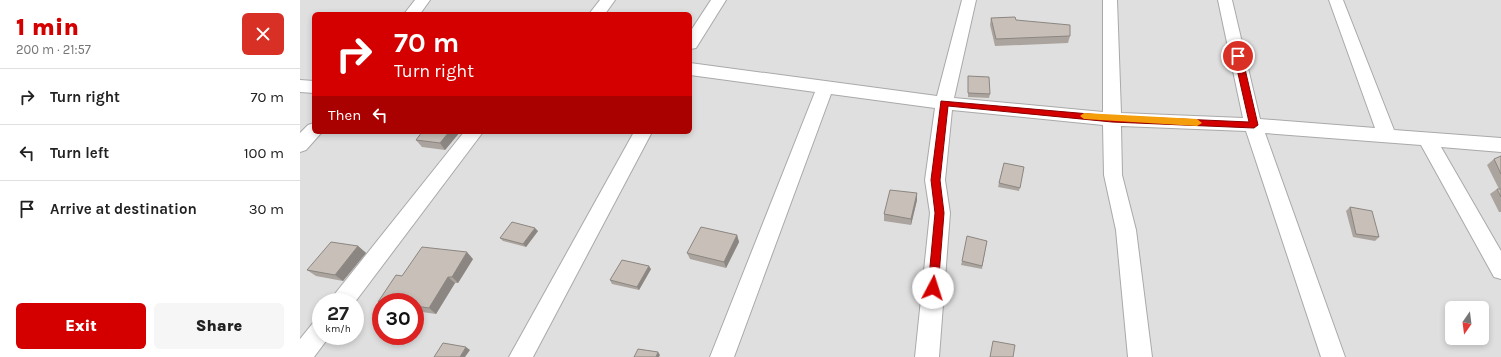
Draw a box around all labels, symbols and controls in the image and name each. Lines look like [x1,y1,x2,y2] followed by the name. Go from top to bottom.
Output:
[16,13,79,41] text: 1 min
[242,13,284,55] button: close
[394,26,459,59] text: 70 m
[328,28,380,80] icon: right
[1221,39,1255,73] pin
[16,42,91,57] text: 200 m · 21:57
[1227,45,1249,67] icon: arrive
[394,60,474,82] text: Turn right
[16,86,38,108] icon: right
[50,88,120,106] text: Turn right
[250,88,284,106] text: 70 m
[369,104,391,126] icon: left
[328,106,361,124] text: Then
[16,142,38,164] icon: left
[50,144,109,162] text: Turn left
[244,144,284,162] text: 100 m
[16,198,38,220] icon: arrive
[50,200,197,218] text: Arrive at destination
[249,200,284,218] text: 30 m
[912,267,954,309] position arrow
[372,293,424,345] speed limit sign: 30
[1445,301,1489,345] north arrow
[1445,301,1489,345] map controls
[327,302,349,325] text: 27
[16,303,146,349] button: Exit
[154,303,284,349] button: Share
[325,323,351,335] text: km/h

